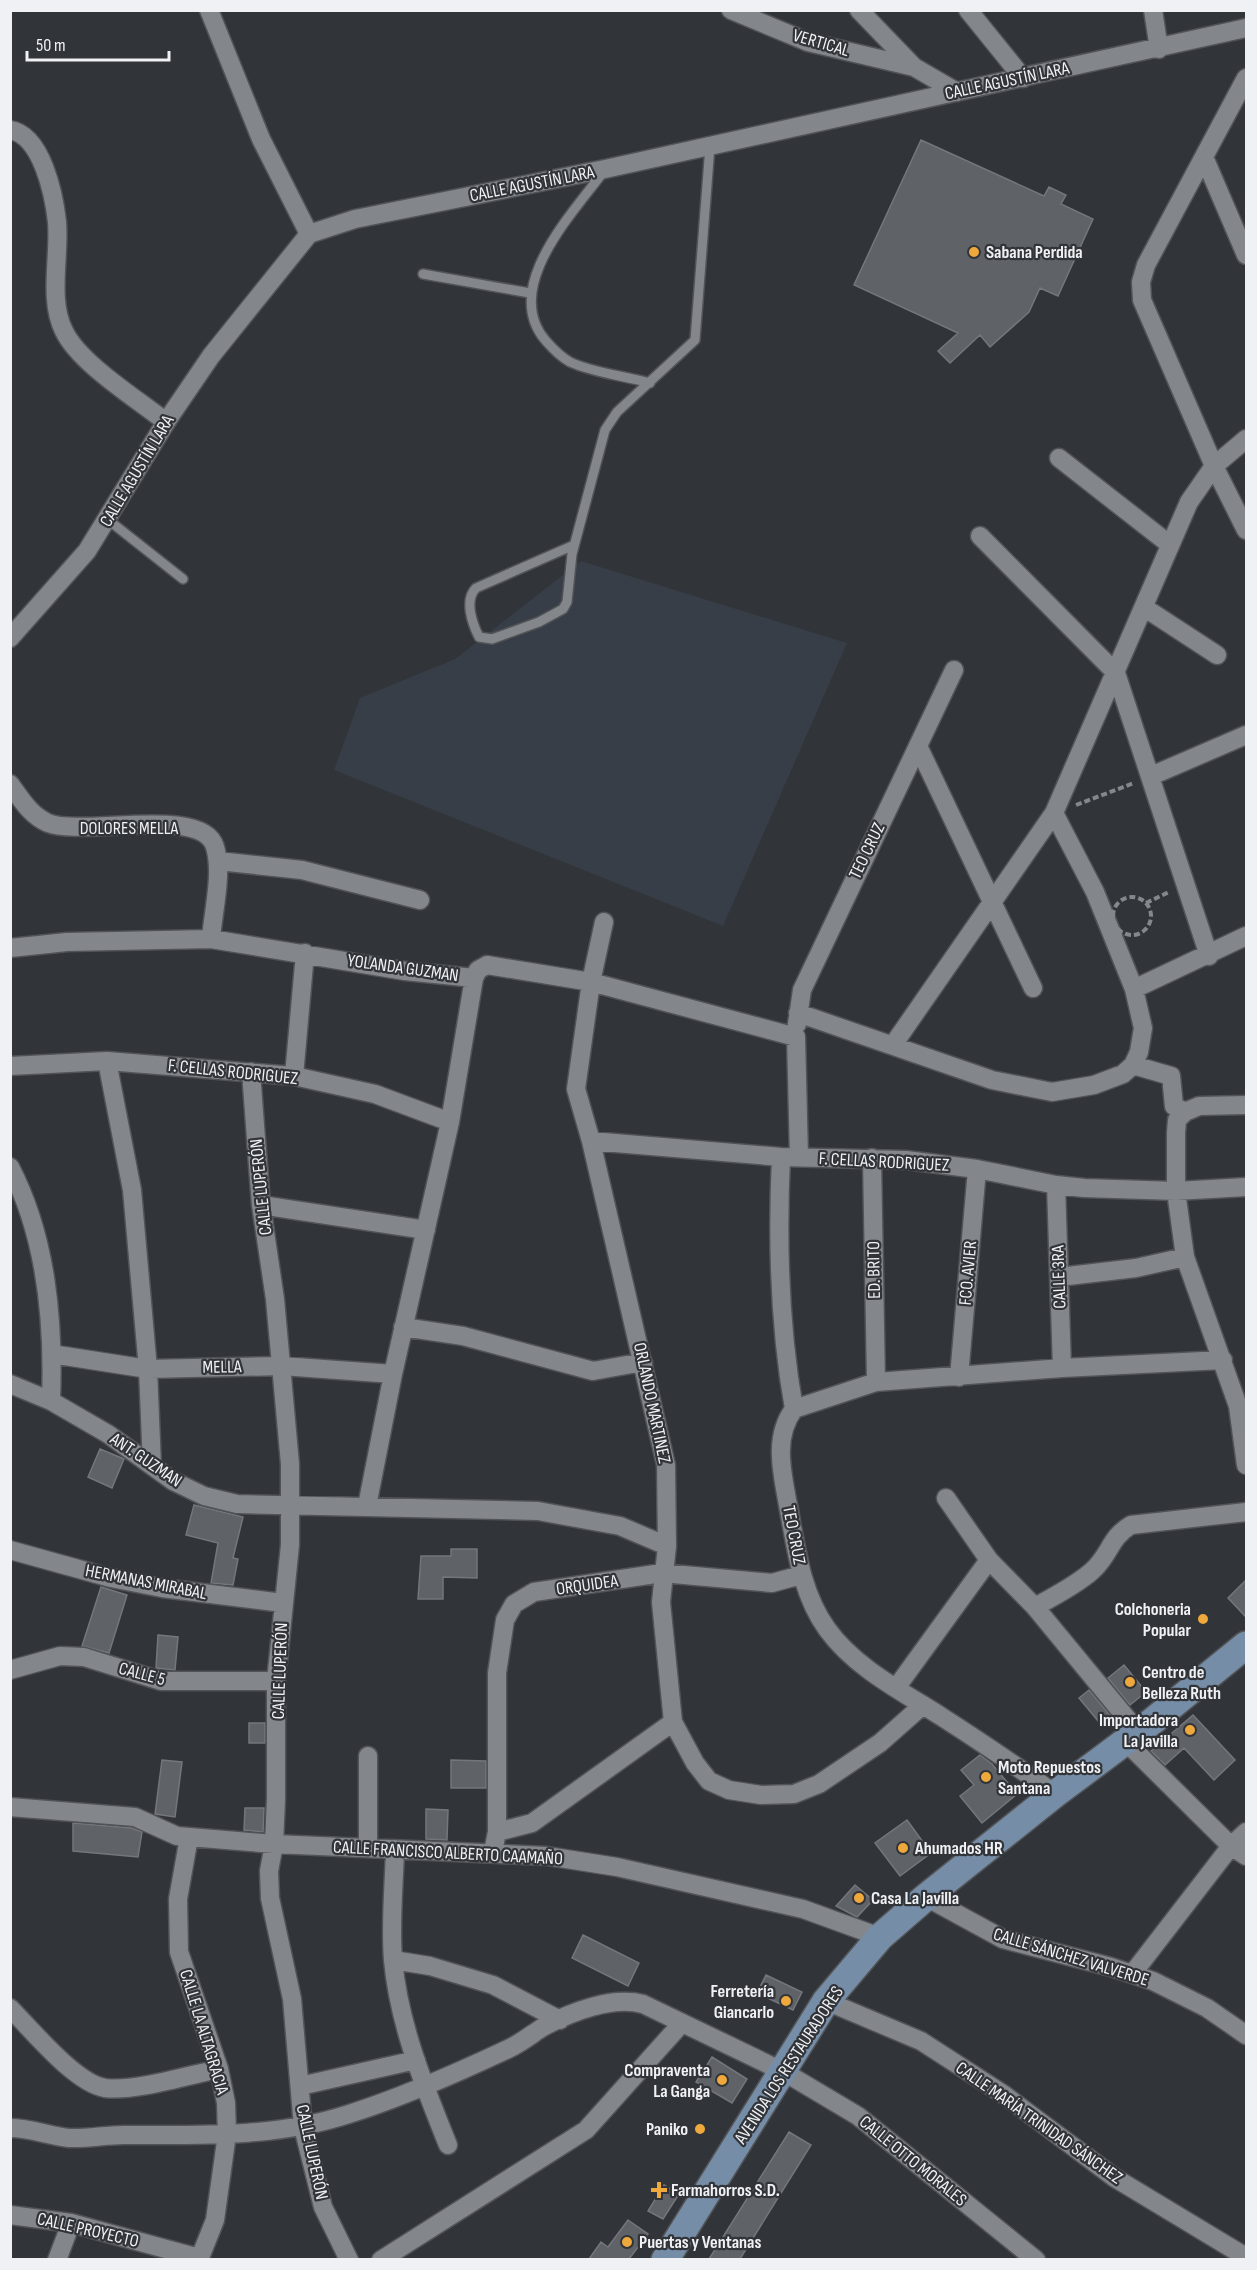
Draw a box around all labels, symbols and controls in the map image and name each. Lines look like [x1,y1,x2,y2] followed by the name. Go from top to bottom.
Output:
[27,24,170,62] scale bar
[790,25,852,61] street label: VERTICAL
[36,35,66,56] text: 50 m
[943,58,1071,104] street label: CALLE AGUSTÍN LARA
[468,162,596,206] street label: CALLE AGUSTÍN LARA
[986,242,1083,263] place label: Sabana Perdida
[967,245,981,259] marker: Sabana Perdida
[95,411,179,531] street label: CALLE AGUSTÍN LARA
[80,818,179,839] street label: DOLORES MELLA
[845,819,890,882] street label: TEO CRUZ
[346,950,460,986] street label: YOLANDA GUZMAN
[167,1055,299,1089] street label: F. CELLAS RODRIGUEZ
[246,1138,276,1236] street label: CALLE LUPERÓN
[818,1148,950,1176] street label: F. CELLAS RODRIGUEZ
[955,1240,981,1306] street label: FCO. AVIER
[863,1241,885,1299] street label: ED. BRITO
[1047,1245,1071,1309] street label: CALLE 3RA
[629,1341,675,1466] street label: ORLANDO MARTINEZ
[202,1356,242,1378] street label: MELLA
[105,1428,186,1492] street label: ANT. GUZMAN
[778,1504,810,1567] street label: TEO CRUZ
[83,1560,209,1604] street label: HERMANAS MIRABAL
[555,1570,620,1600] street label: ORQUIDEA
[1115,1599,1191,1641] place label: Colchoneria Popular
[1196,1612,1210,1626] marker: Colchoneria Popular
[268,1622,292,1720] street label: CALLE LUPERÓN
[116,1658,168,1690] street label: CALLE 5
[1142,1662,1221,1704] place label: Centro de Belleza Ruth
[1123,1675,1137,1689] marker: Centro de Belleza Ruth
[1099,1710,1178,1752] place label: Importadora La Javilla
[1183,1723,1197,1737] marker: Importadora La Javilla
[998,1757,1101,1799] place label: Moto Repuestos Santana
[979,1770,993,1784] marker: Moto Repuestos Santana
[333,1836,563,1870] street label: CALLE FRANCISCO ALBERTO CAAMAÑO
[914,1838,1003,1859] place label: Ahumados HR
[896,1841,910,1855] marker: Ahumados HR
[871,1888,959,1909] place label: Casa La Javilla
[852,1891,866,1905] marker: Casa La Javilla
[991,1923,1151,1991] street label: CALLE SÁNCHEZ VALVERDE
[175,1967,233,2097] street label: CALLE LA ALTAGRACIA
[710,1981,774,2023] place label: Ferretería Giancarlo
[730,1982,848,2149] street label: AVENIDA LOS RESTAURADORES
[779,1994,793,2008] marker: Ferretería Giancarlo
[952,2057,1127,2189] street label: CALLE MARÍA TRINIDAD SÁNCHEZ
[624,2060,710,2102] place label: Compraventa La Ganga
[715,2073,729,2087] marker: Compraventa La Ganga
[292,2103,332,2201] street label: CALLE LUPERÓN
[855,2111,971,2211] street label: CALLE OTTO MORALES
[646,2119,688,2140] place label: Paniko
[693,2122,707,2136] marker: Paniko
[671,2180,780,2201] place label: Farmahorros S.D.
[652,2183,666,2197] marker: Farmahorros S.D.
[35,2208,141,2252] street label: CALLE PROYECTO
[639,2232,761,2253] place label: Puertas y Ventanas
[620,2235,634,2249] marker: Puertas y Ventanas

